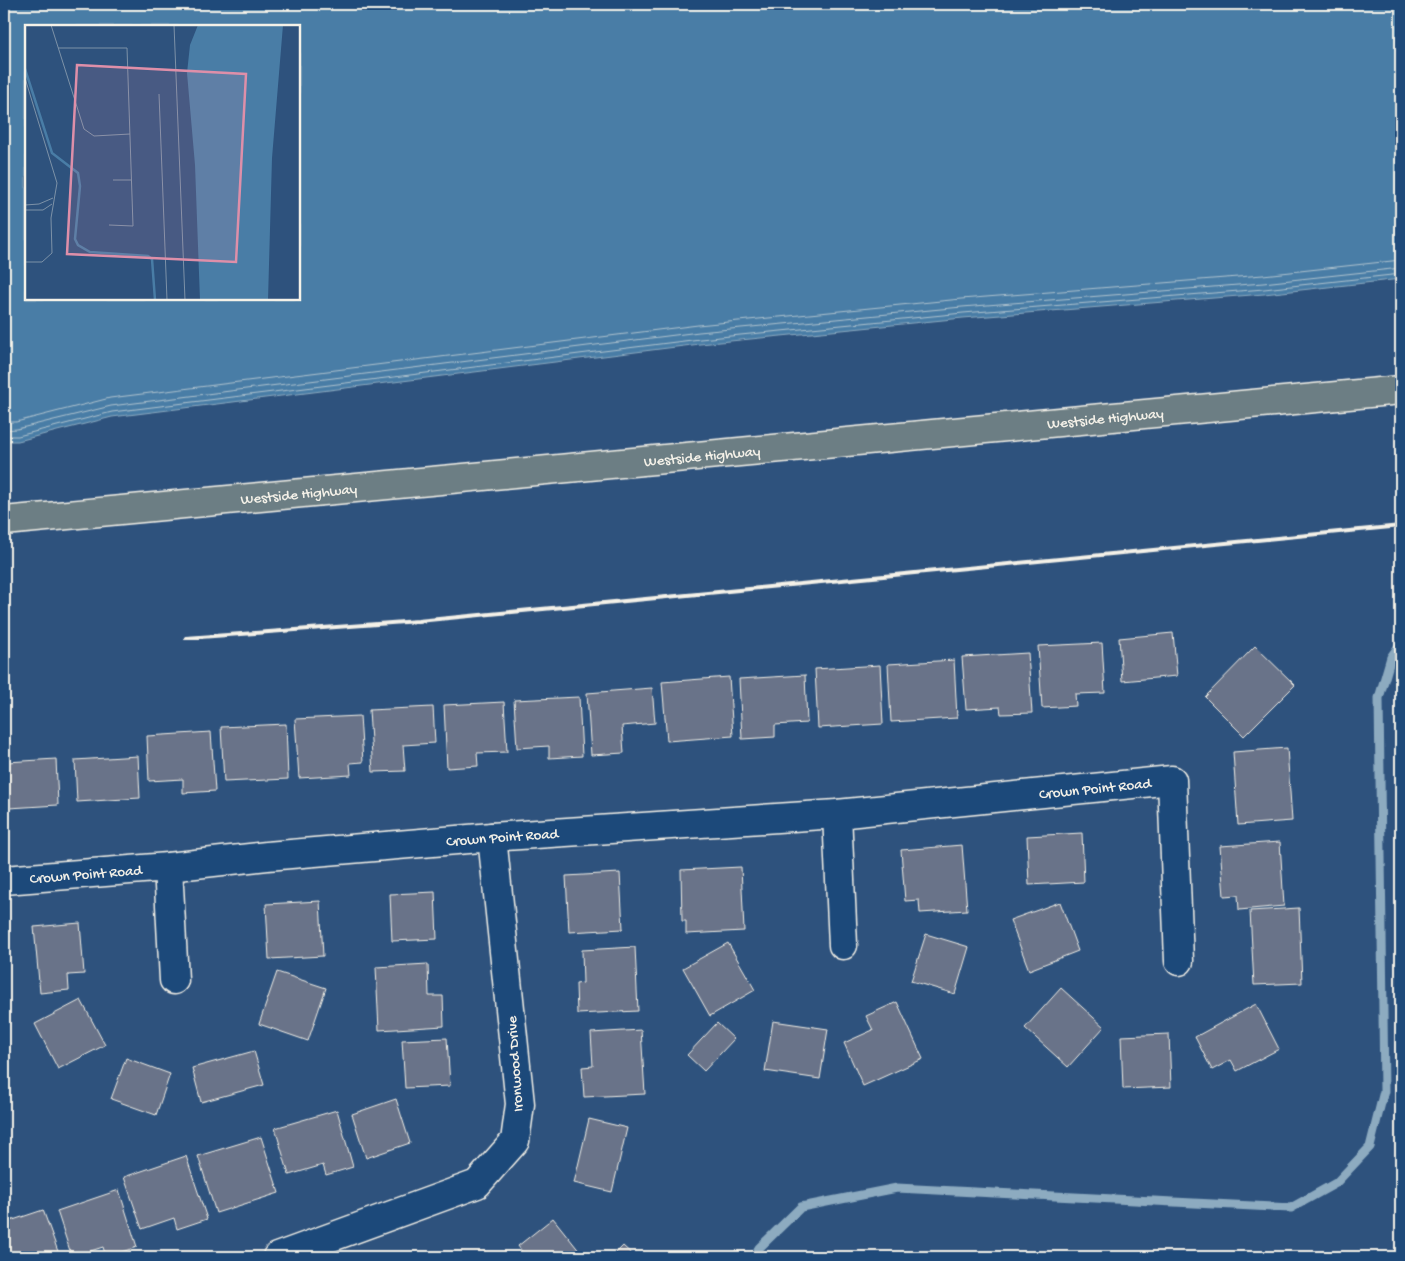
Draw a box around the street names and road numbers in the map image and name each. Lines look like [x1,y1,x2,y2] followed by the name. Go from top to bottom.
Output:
[1046,405,1165,434] street label: Westside Highway
[643,443,762,472] street label: Westside Highway
[240,481,359,510] street label: Westside Highway
[1038,775,1153,804] street label: Crown Point Road
[445,826,560,852] street label: Crown Point Road
[29,862,144,889] street label: Crown Point Road
[504,1015,528,1112] street label: Ironwood Drive

